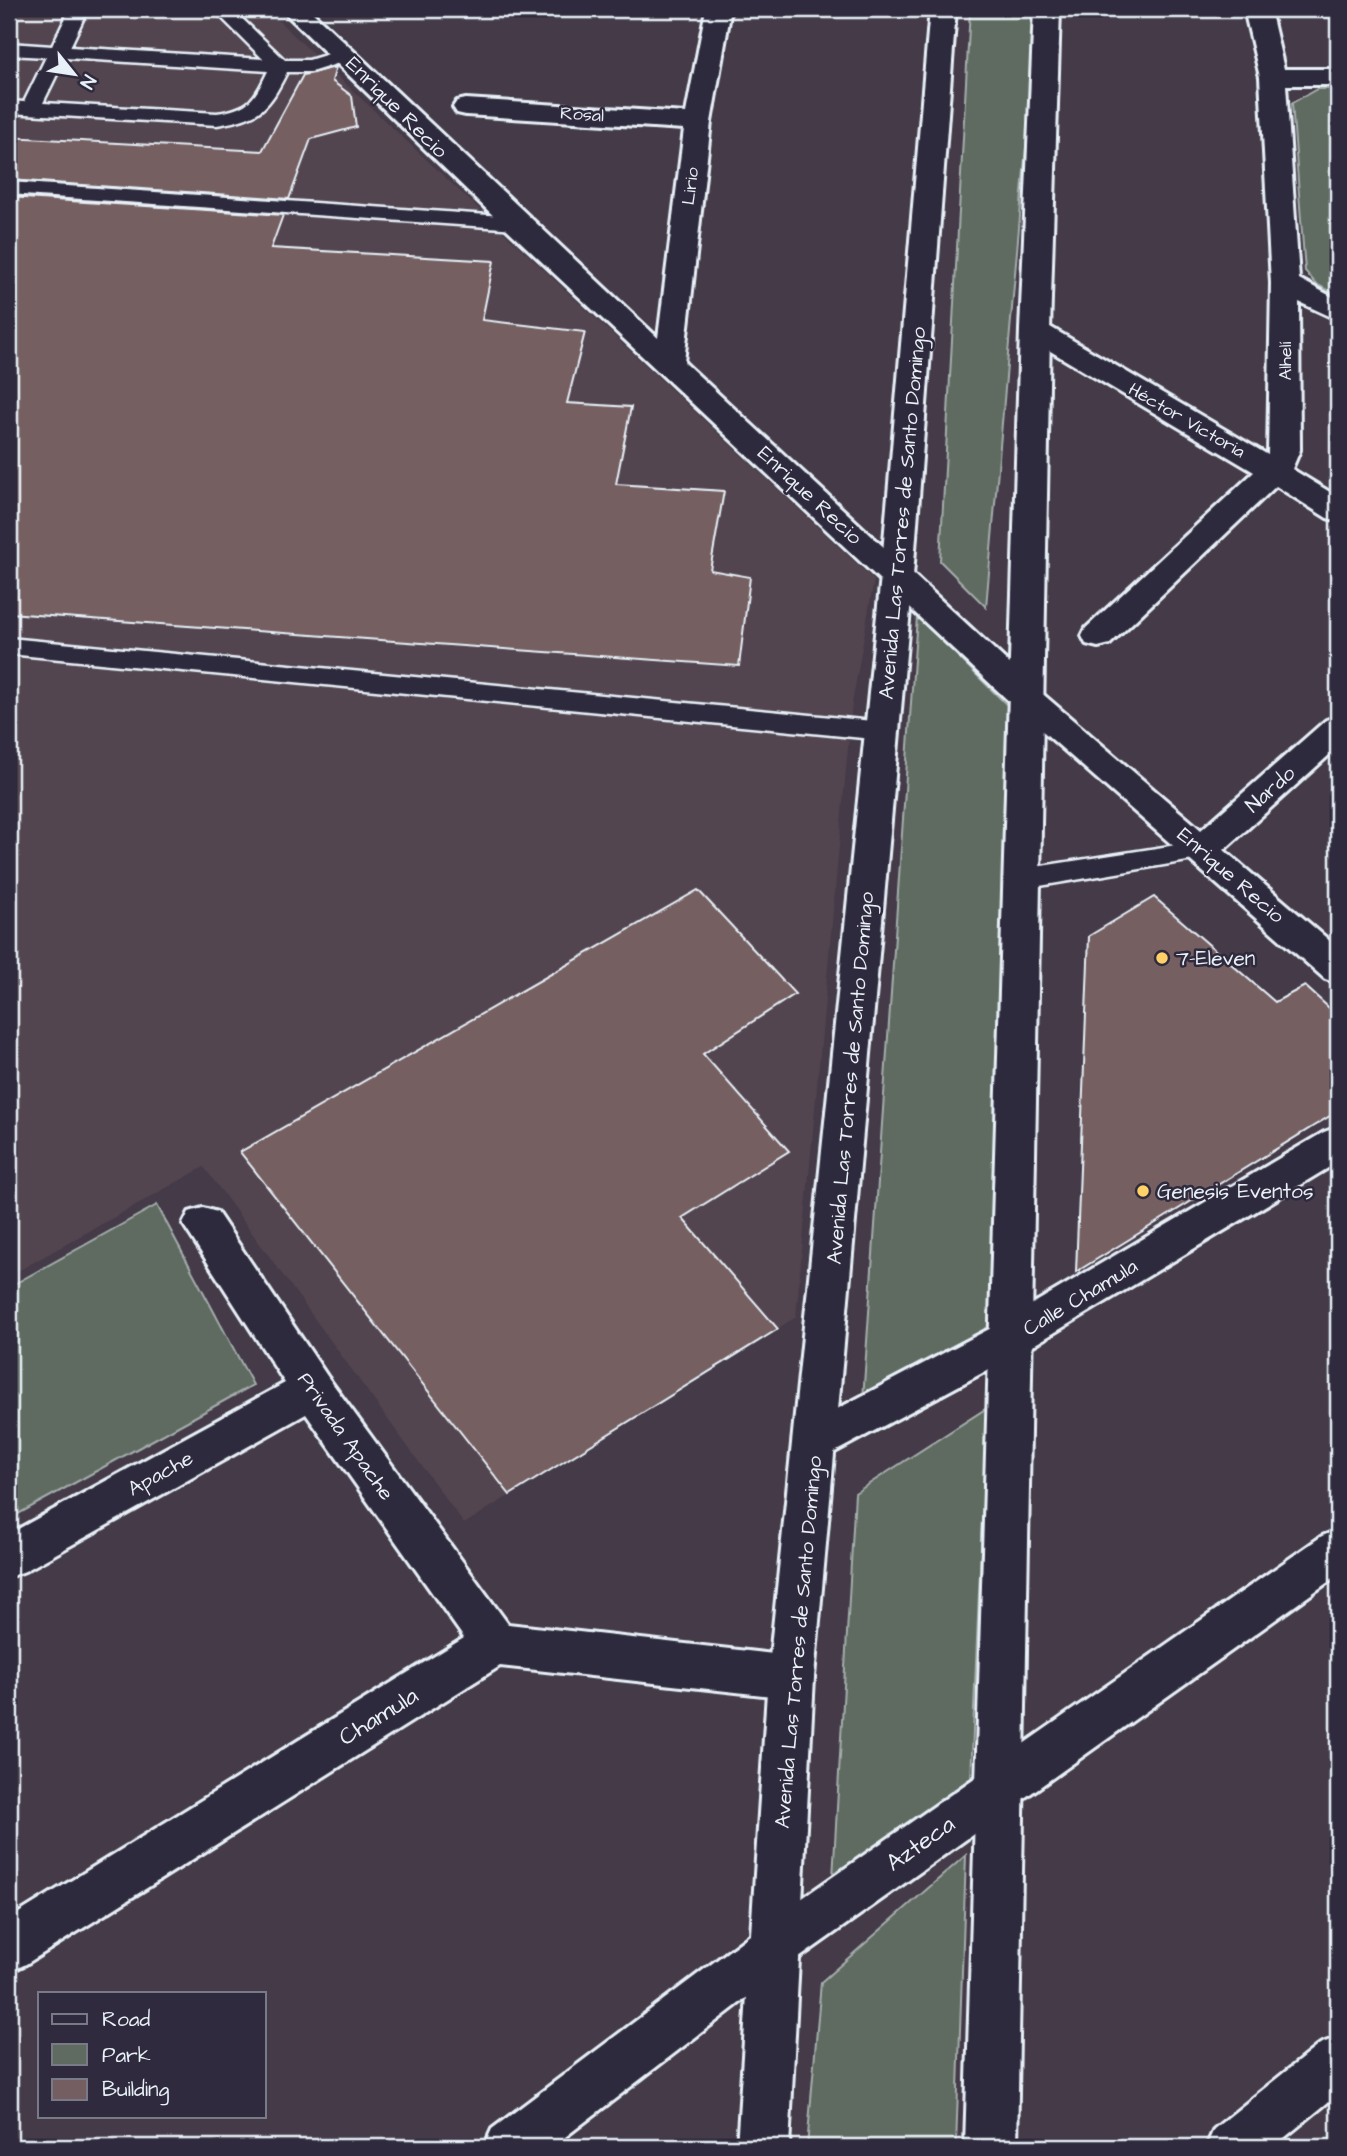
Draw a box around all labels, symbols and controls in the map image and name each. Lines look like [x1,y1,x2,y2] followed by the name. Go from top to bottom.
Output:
[38,38,108,108] north arrow
[339,50,454,165] street label: Enrique Recio
[73,70,102,94] text: N
[559,100,605,129] street label: Rosal
[676,166,705,206] street label: Lirio
[872,325,935,701] street label: Avenida Las Torres de Santo Domingo
[1273,341,1298,380] street label: Alhelí
[1124,377,1250,464] street label: Héctor Victoria
[751,439,869,552] street label: Enrique Recio
[1239,759,1302,820] street label: Nardo
[1171,821,1291,930] street label: Enrique Recio
[820,890,883,1266] street label: Avenida Las Torres de Santo Domingo
[1176,944,1255,973] place label: 7-Eleven
[1154,950,1170,966] marker: 7-Eleven
[1157,1177,1313,1206] place label: Genesis Eventos
[1135,1183,1151,1199] marker: Genesis Eventos
[1018,1252,1143,1343] street label: Calle Chamula
[290,1366,401,1507] street label: Privada Apache
[122,1444,199,1504] street label: Apache
[768,1454,831,1830] street label: Avenida Las Torres de Santo Domingo
[332,1679,425,1755] street label: Chamula
[879,1808,962,1880] street label: Azteca
[38,1992,266,2118] legend
[102,2005,150,2034] text: Road
[102,2041,151,2070] text: Park
[102,2075,170,2106] text: Building

